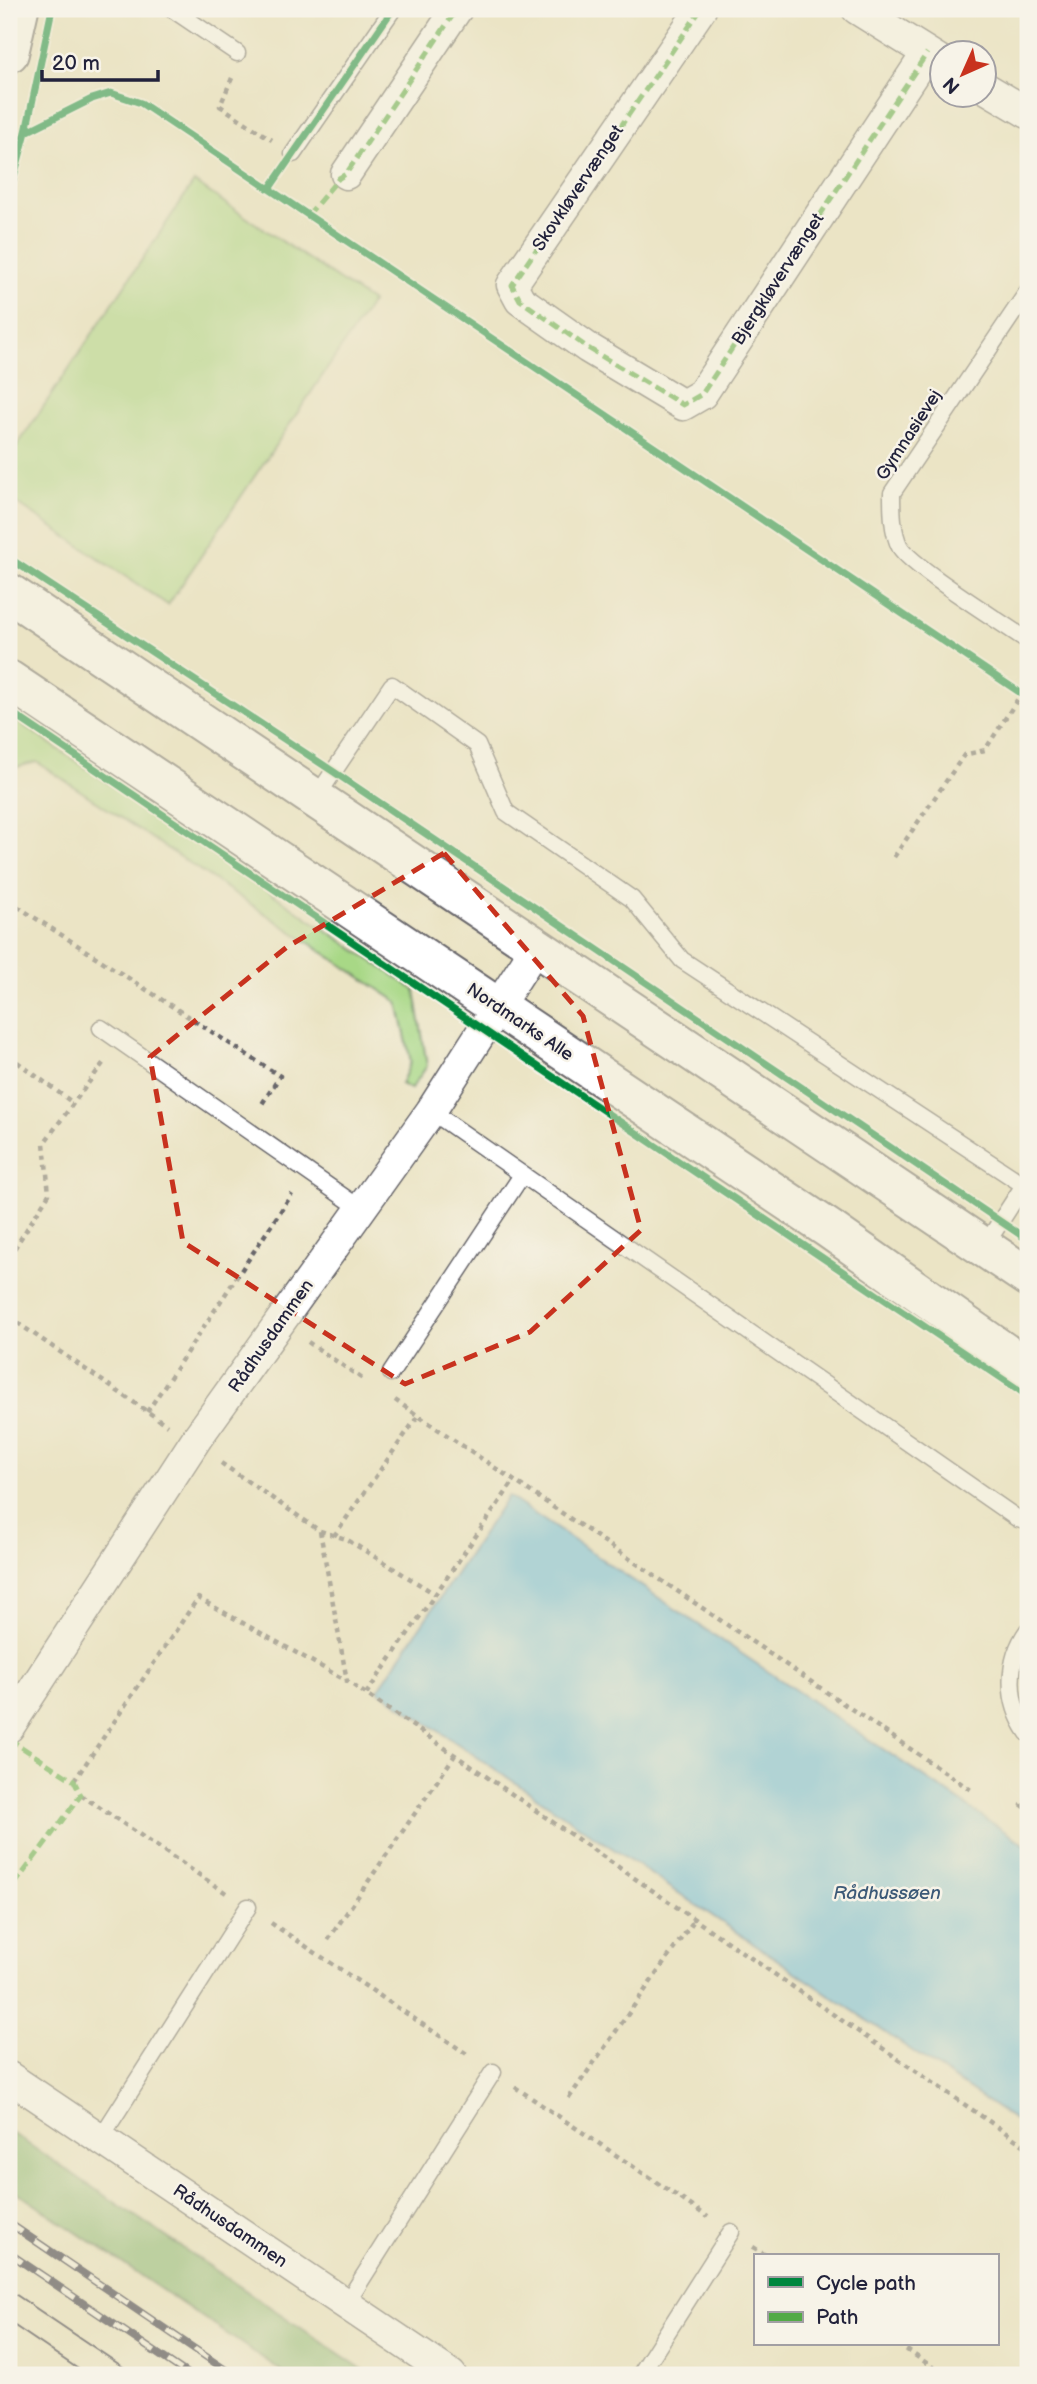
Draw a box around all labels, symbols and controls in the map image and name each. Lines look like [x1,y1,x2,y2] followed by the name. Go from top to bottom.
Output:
[42,38,158,82] scale bar
[928,38,998,108] north arrow
[52,51,100,76] text: 20 m
[939,72,965,98] text: N
[528,121,628,255] street label: Skovkløvervænget
[728,209,829,349] street label: Bjergkløvervænget
[872,386,946,484] street label: Gymnasievej
[463,979,578,1066] street label: Nordmarks Alle
[224,1275,318,1397] street label: Rådhusdammen
[833,1882,941,1905] water label: Rådhussøen
[169,2180,291,2272] street label: Rådhusdammen
[754,2254,998,2346] legend
[816,2271,916,2296] text: Cycle path
[816,2305,858,2330] text: Path

